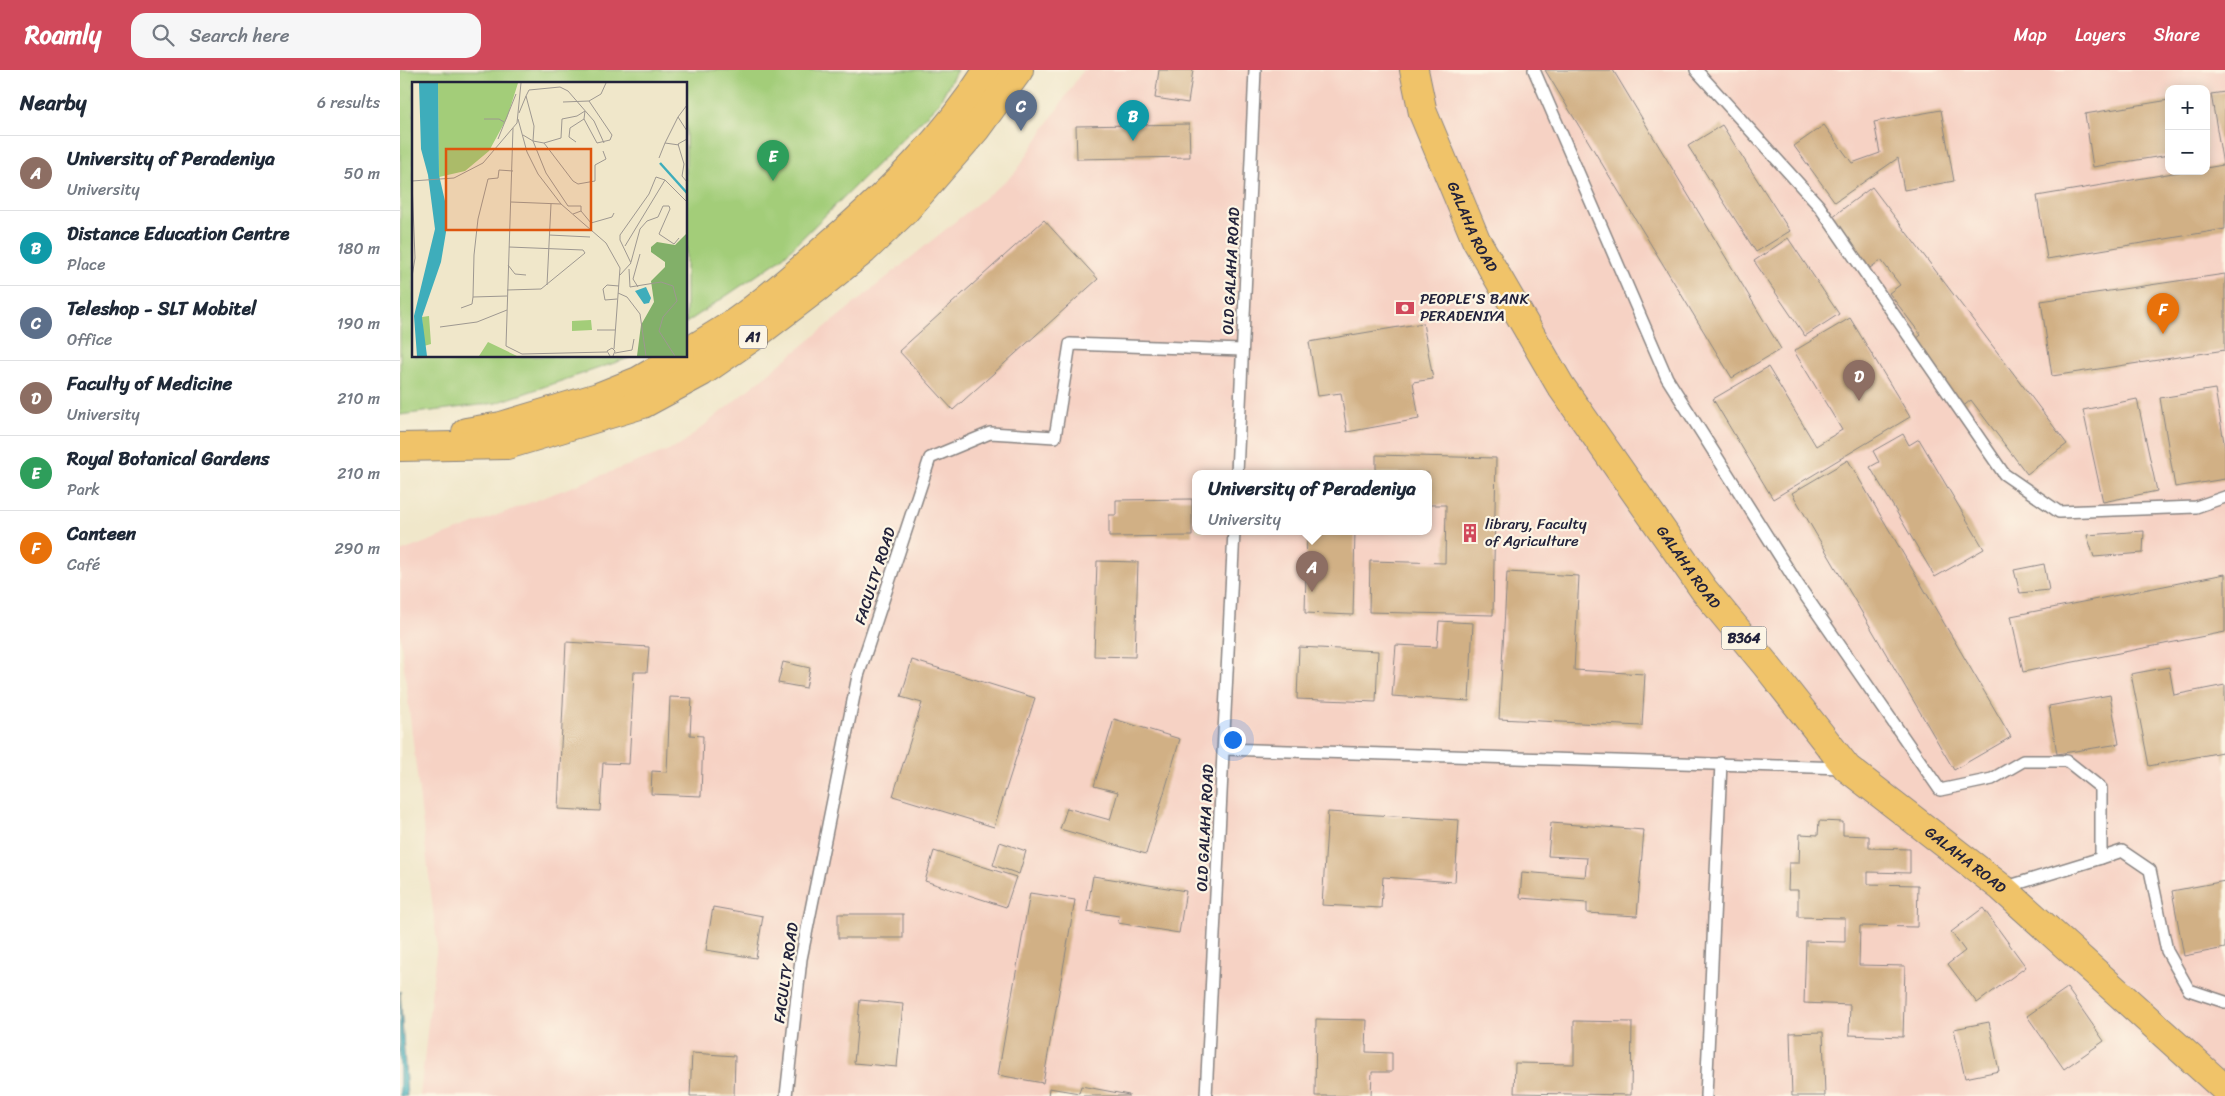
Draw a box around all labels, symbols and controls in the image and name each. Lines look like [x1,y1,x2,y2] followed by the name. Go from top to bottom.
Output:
[131,13,481,58] search box
[25,14,101,56] text: Roamly
[189,19,289,52] text: Search here
[2014,19,2047,51] text: Map
[2075,19,2126,51] text: Layers
[2154,19,2200,51] text: Share
[149,21,177,49] icon: search
[412,82,688,358] inset map
[20,84,86,122] text: Nearby
[2165,85,2210,175] map controls
[2165,85,2210,130] button: +
[317,88,380,117] text: 6 results
[1005,90,1037,131] pin: C
[1117,100,1149,141] pin: B
[2165,130,2210,175] button: −
[757,140,789,181] pin: E
[67,142,275,175] text: University of Peradeniya
[31,159,41,188] text: A
[344,159,380,188] text: 50 m
[67,175,140,204] text: University
[1440,177,1505,277] street label: GALAHA ROAD
[1215,207,1247,335] street label: OLD GALAHA ROAD
[67,217,289,250] text: Distance Education Centre
[31,234,41,263] text: B
[337,234,380,263] text: 180 m
[67,250,106,279] text: Place
[1420,286,1529,329] place label: PEOPLE'S BANK PERADENIYA
[67,292,256,325] text: Teleshop - SLT Mobitel
[2147,293,2179,334] pin: F
[1394,297,1416,319] bank icon: PEOPLE'S BANK PERADENIYA
[31,309,41,338] text: C
[337,309,380,338] text: 190 m
[67,325,112,354] text: Office
[739,326,767,348] road number: A1
[1843,360,1875,401] pin: D
[67,367,232,400] text: Faculty of Medicine
[31,384,41,413] text: D
[337,384,380,413] text: 210 m
[67,400,140,429] text: University
[67,442,270,475] text: Royal Botanical Gardens
[32,459,40,488] text: E
[337,459,380,488] text: 210 m
[1192,470,1432,535] popup
[1208,472,1416,505] text: University of Peradeniya
[67,475,100,504] text: Park
[1208,505,1281,534] text: University
[1485,511,1587,554] place label: library, Faculty of Agriculture
[67,517,136,550] text: Canteen
[1649,520,1728,615] street label: GALAHA ROAD
[1459,522,1481,544] building icon: library, Faculty of Agriculture
[847,524,903,628] street label: FACULTY ROAD
[32,534,40,563] text: F
[334,534,380,563] text: 290 m
[67,550,100,579] text: Café
[1296,551,1328,592] pin: A
[1722,626,1766,650] road number: B364
[1220,727,1246,753] your location
[1189,764,1221,892] street label: OLD GALAHA ROAD
[1919,820,2012,900] street label: GALAHA ROAD
[766,921,806,1025] street label: FACULTY ROAD

